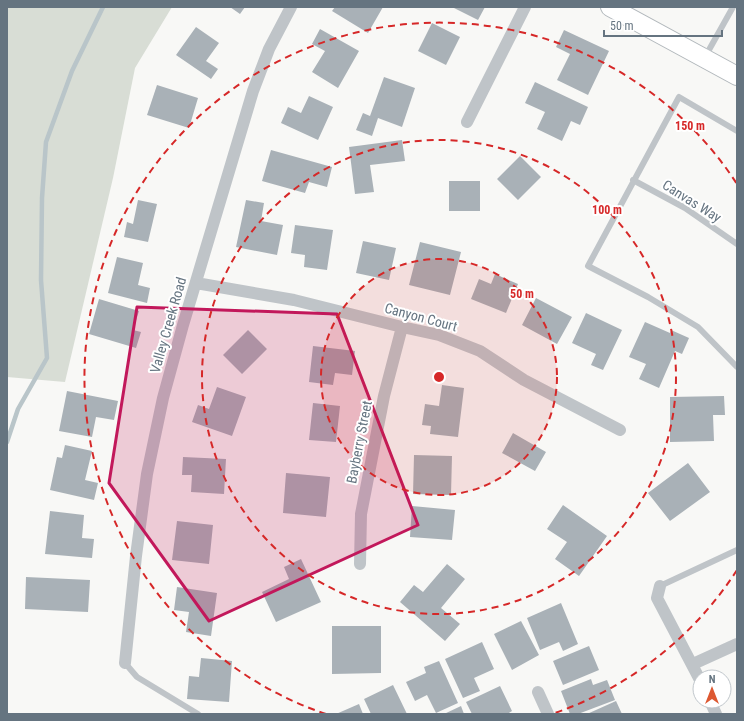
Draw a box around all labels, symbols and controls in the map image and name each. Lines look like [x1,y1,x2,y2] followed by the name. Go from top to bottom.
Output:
[604,12,722,38] scale bar
[610,19,634,33] text: 50 m
[675,119,705,133] text: 150 m
[660,177,725,225] street label: Canvas Way
[592,203,622,217] text: 100 m
[147,275,189,375] street label: Valley Creek Road
[510,287,534,301] text: 50 m
[383,300,459,334] street label: Canyon Court
[432,370,446,384] centre of rings
[343,399,375,485] street label: Bayberry Street
[692,669,732,709] north arrow
[709,673,716,686] text: N

